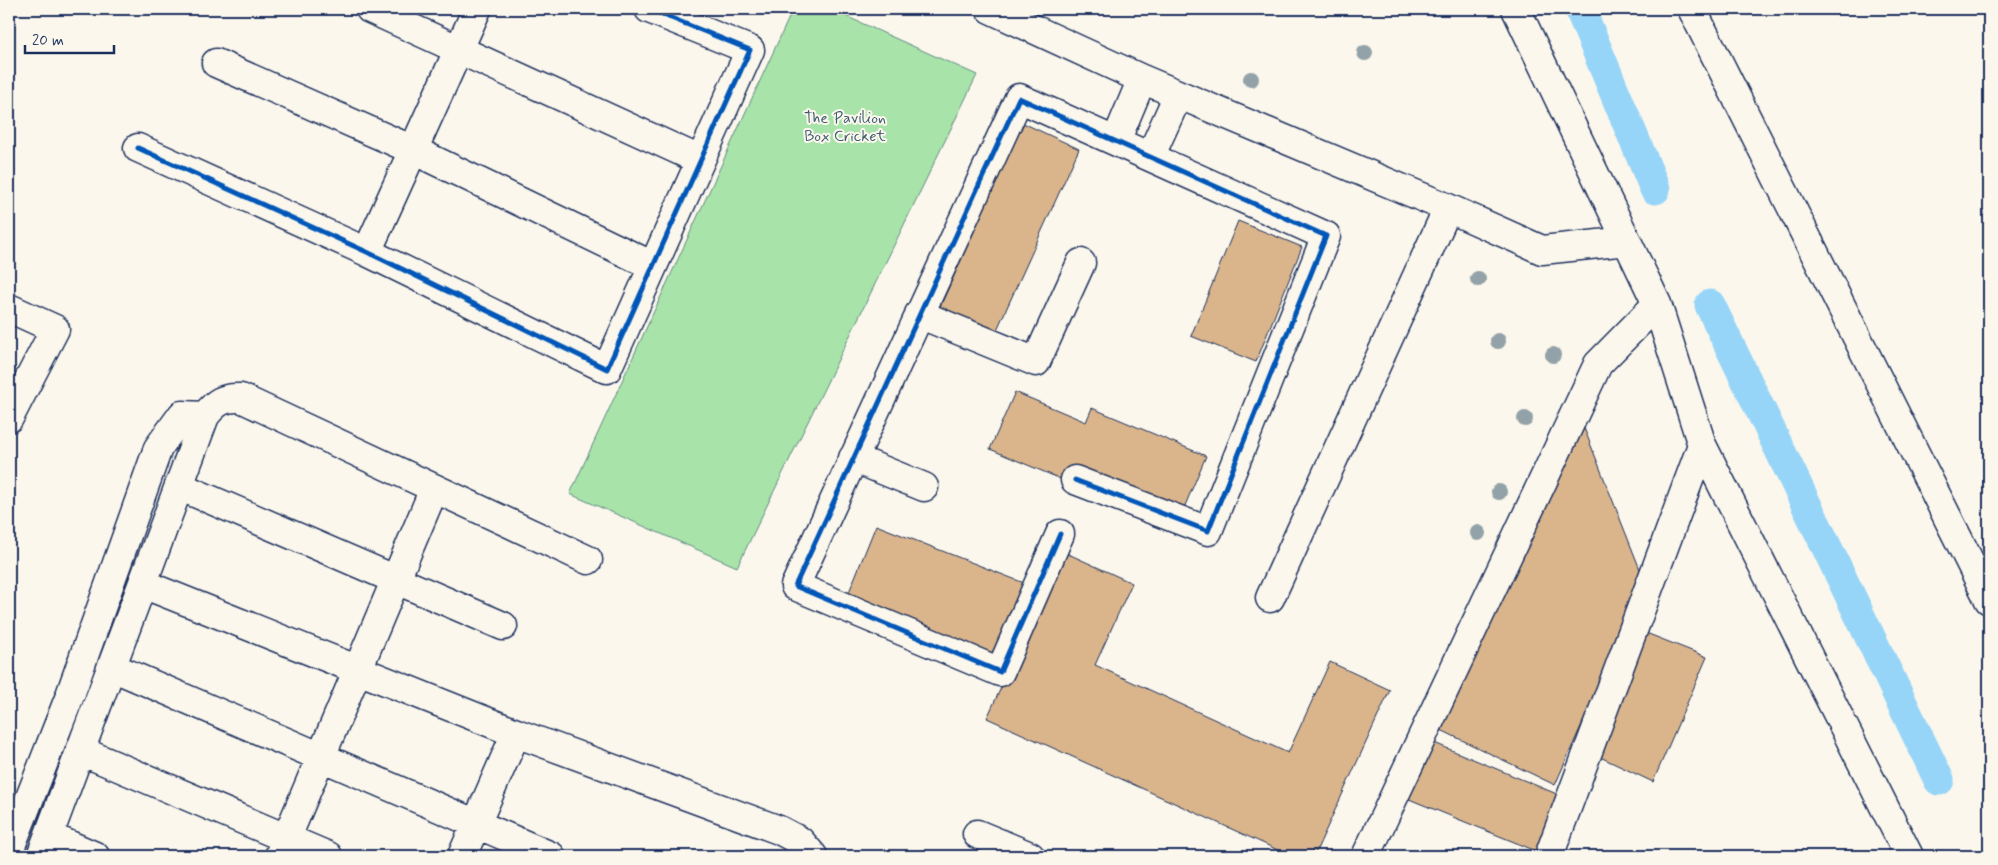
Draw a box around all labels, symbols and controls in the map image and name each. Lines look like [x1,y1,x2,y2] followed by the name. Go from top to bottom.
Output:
[25,22,114,54] scale bar
[32,31,64,51] text: 20 m
[804,108,886,147] park label: The Pavilion Box Cricket

